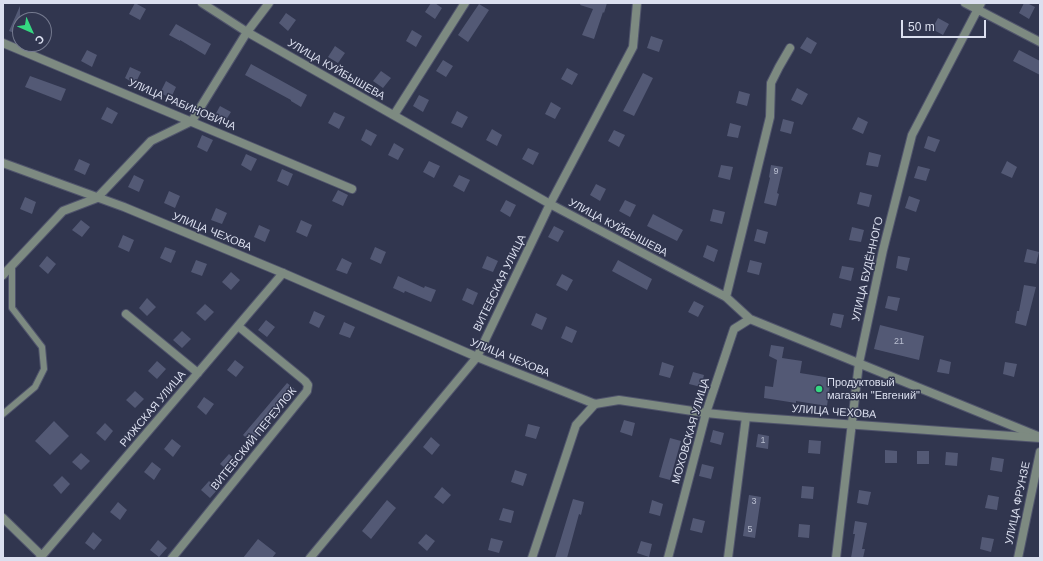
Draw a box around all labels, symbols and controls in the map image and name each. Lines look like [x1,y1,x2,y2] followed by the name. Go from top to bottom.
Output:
[12,12,52,52] north arrow
[903,12,988,38] scale bar
[908,20,935,34] text: 50 m
[33,33,47,47] text: С
[285,37,387,103] street label: УЛИЦА КУЙБЫШЕВА
[126,76,238,134] street label: УЛИЦА РАБИНОВИЧА
[773,167,779,177] house number: 9
[566,196,670,260] street label: УЛИЦА КУЙБЫШЕВА
[170,210,254,254] street label: УЛИЦА ЧЕХОВА
[850,215,886,323] street label: УЛИЦА БУДЁННОГО
[471,232,529,334] street label: ВИТЕБСКАЯ УЛИЦА
[468,336,552,380] street label: УЛИЦА ЧЕХОВА
[894,337,904,347] house number: 21
[117,368,189,450] street label: РИЖСКАЯ УЛИЦА
[670,376,712,486] street label: МОХОВСКАЯ УЛИЦА
[827,376,920,402] place label: Продуктовый магазин "Евгений"
[814,384,824,394] marker: Продуктовый магазин "Евгений"
[208,385,300,493] street label: ВИТЕБСКИЙ ПЕРЕУЛОК
[791,402,877,422] street label: УЛИЦА ЧЕХОВА
[760,436,766,446] house number: 1
[1003,460,1033,546] street label: УЛИЦА ФРУНЗЕ
[751,497,757,507] house number: 3
[747,525,753,535] house number: 5

